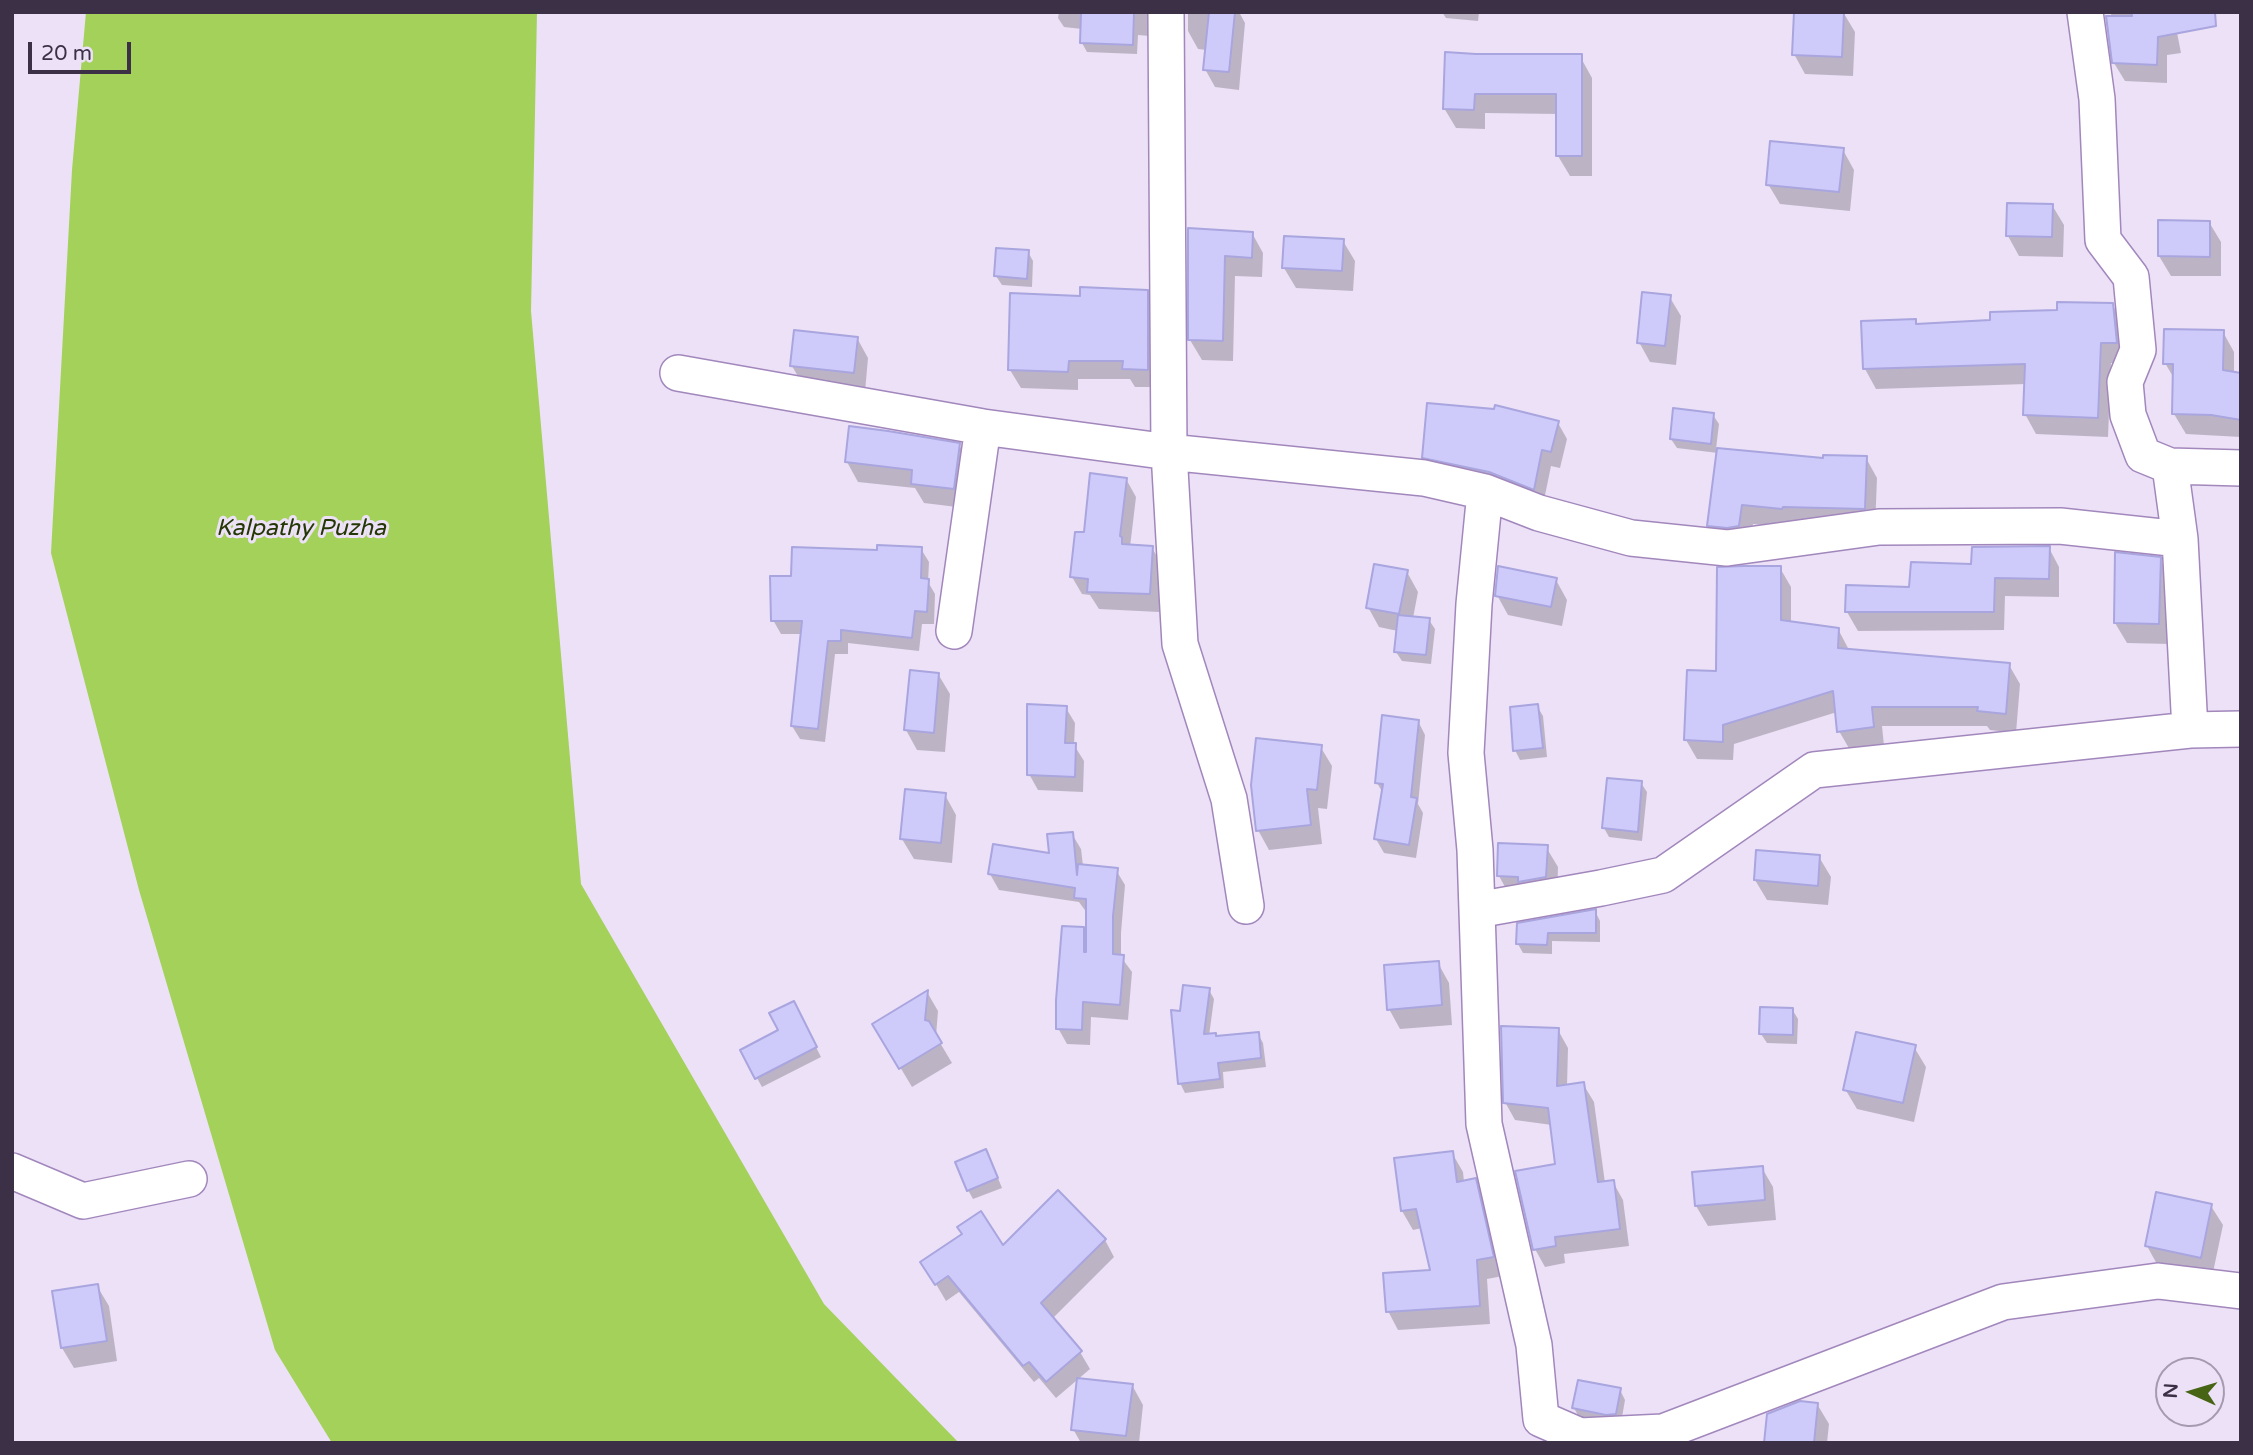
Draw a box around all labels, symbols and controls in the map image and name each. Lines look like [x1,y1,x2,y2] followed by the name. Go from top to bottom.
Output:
[32,28,135,72] scale bar
[41,41,92,66] text: 20 m
[216,515,386,543] water label: Kalpathy Puzha
[2155,1357,2225,1427] north arrow
[2160,1382,2183,1399] text: N

